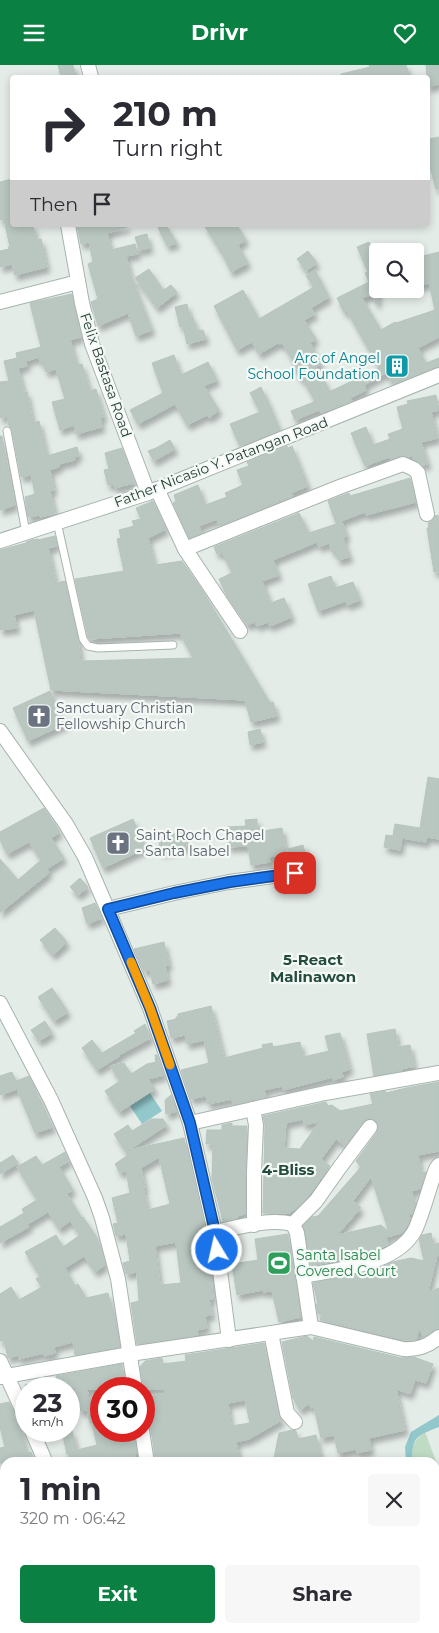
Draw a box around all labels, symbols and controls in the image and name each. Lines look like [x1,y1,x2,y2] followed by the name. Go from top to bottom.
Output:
[20,19,48,47] icon: menu
[191,19,248,46] text: Drivr
[391,19,419,47] icon: heart
[113,92,218,135] text: 210 m
[30,95,95,160] icon: right
[113,135,223,162] text: Turn right
[88,190,116,218] icon: arrive
[30,193,78,216] text: Then
[369,243,424,298] map controls
[369,243,424,298] button: search
[76,310,136,440] street label: Felix Bastasa Road
[247,349,380,383] place label: Arc of Angel School Foundation
[384,353,410,379] building icon: Arc of Angel School Foundation
[111,413,331,511] street label: Father Nicasio Y. Patangan Road
[56,699,193,733] place label: Sanctuary Christian Fellowship Church
[26,703,52,729] church icon: Sanctuary Christian Fellowship Church
[136,826,265,860] place label: Saint Roch Chapel - Santa Isabel
[105,830,131,856] church icon: Saint Roch Chapel - Santa Isabel
[274,852,316,894] pin
[281,859,309,887] icon: arrive
[270,950,356,986] district label: 5-React Malinawon
[262,1160,314,1179] district label: 4-Bliss
[190,1223,242,1275] position arrow
[296,1246,397,1280] place label: Santa Isabel Covered Court
[266,1250,292,1276] sports icon: Santa Isabel Covered Court
[90,1377,155,1442] speed limit sign: 30
[33,1388,62,1418] text: 23
[31,1414,64,1429] text: km/h
[20,1471,101,1508] text: 1 min
[368,1474,420,1526] button: close
[20,1509,126,1528] text: 320 m · 06:42
[20,1565,215,1623] button: Exit
[225,1565,420,1623] button: Share

